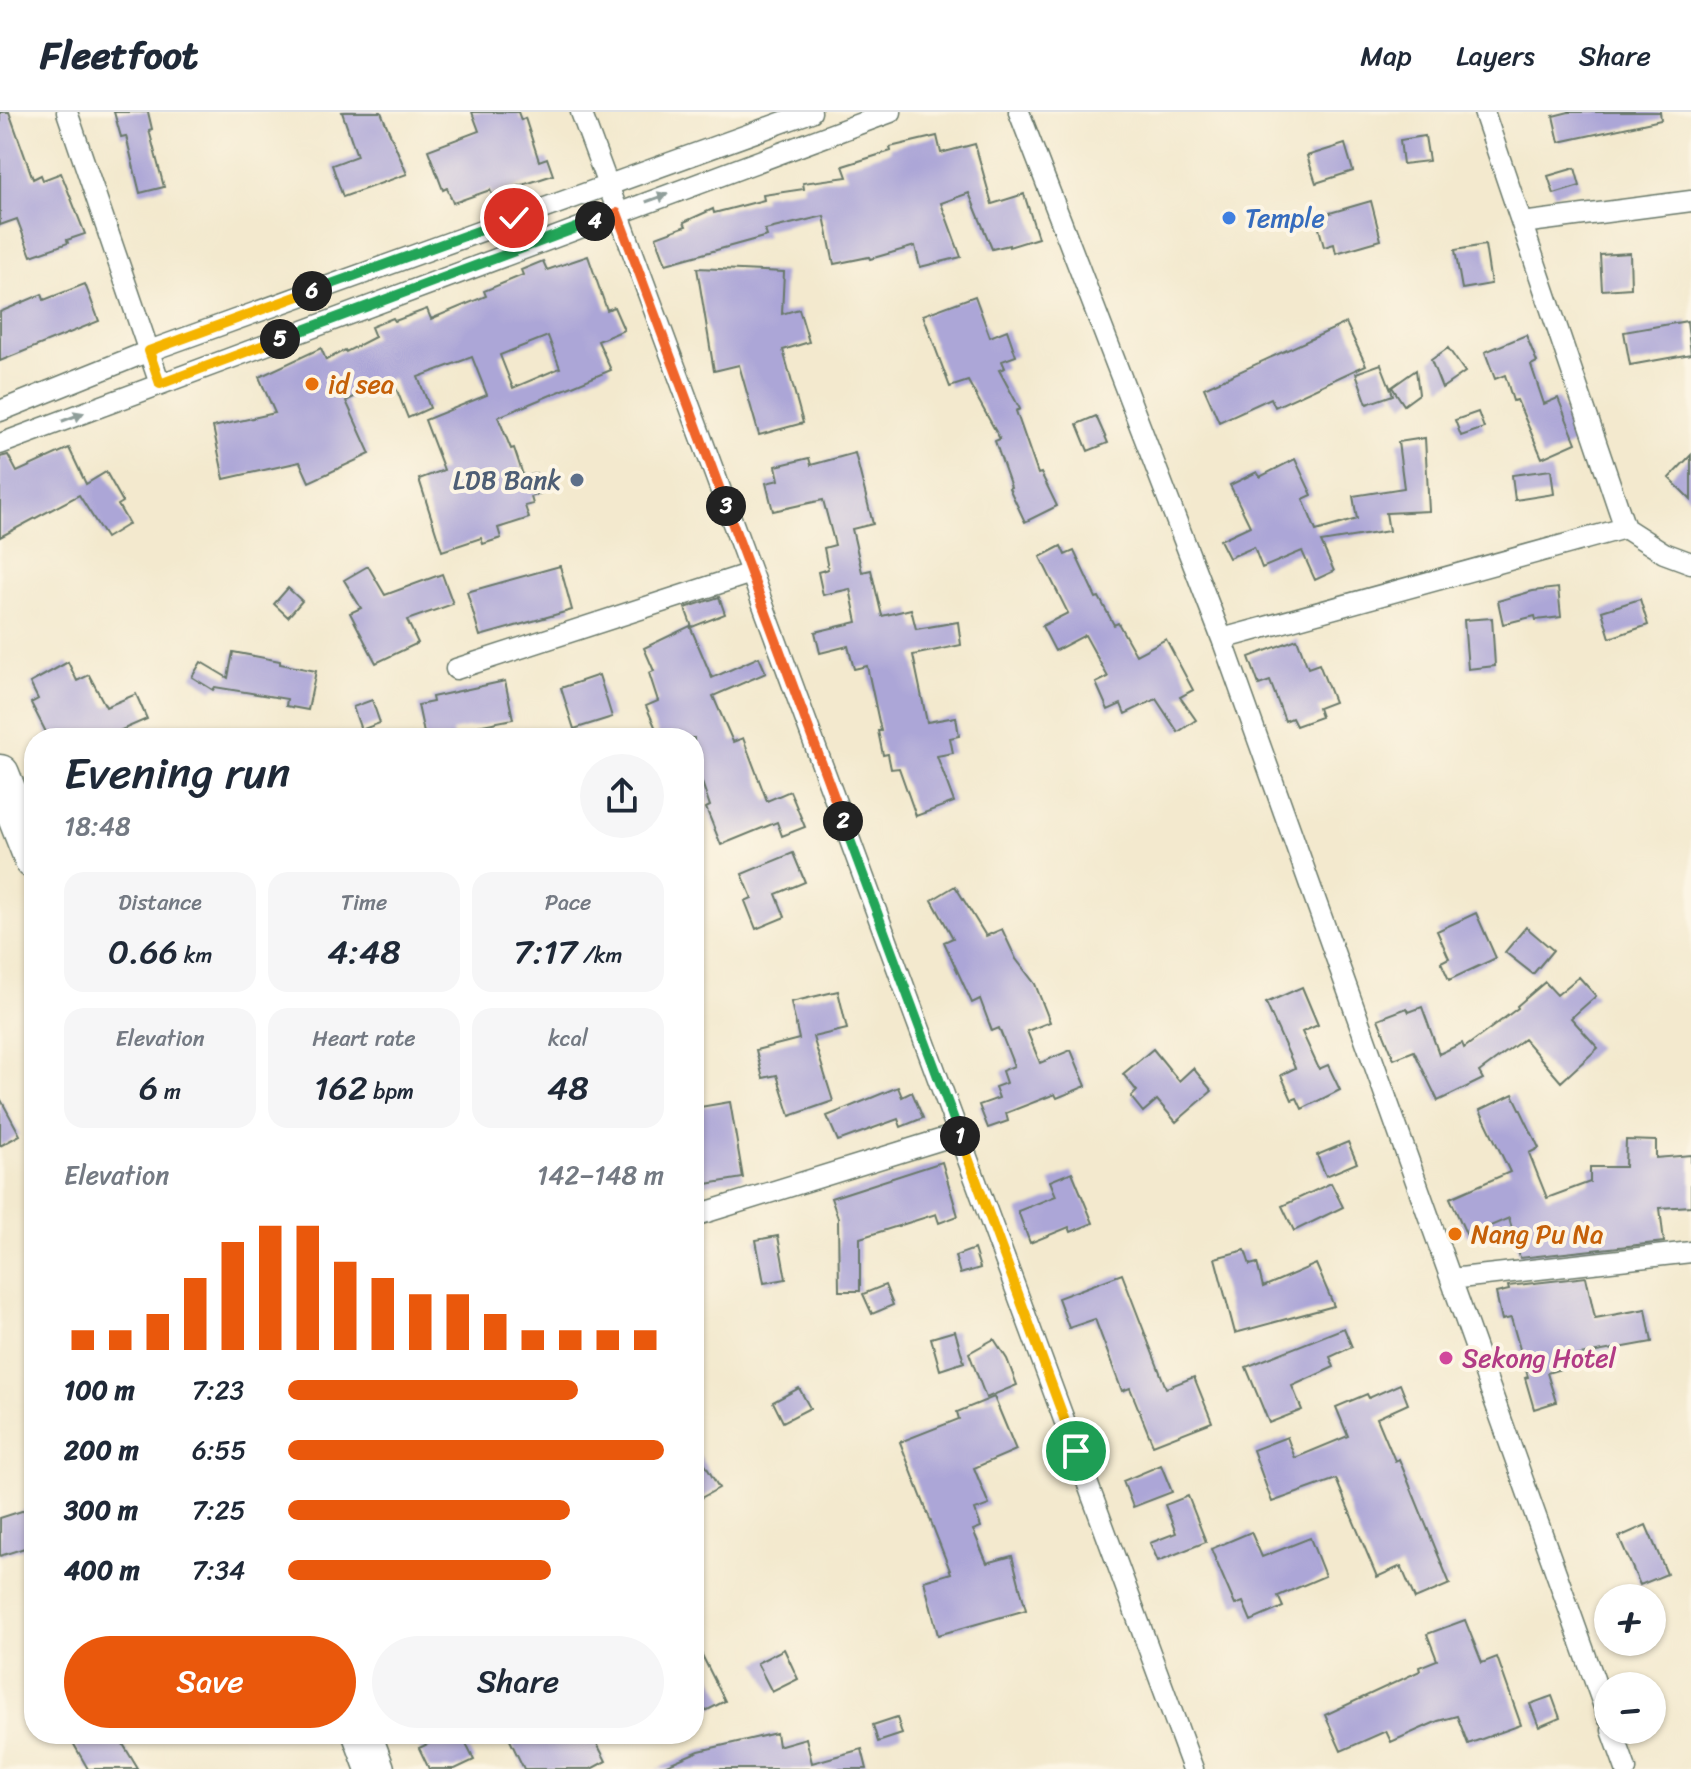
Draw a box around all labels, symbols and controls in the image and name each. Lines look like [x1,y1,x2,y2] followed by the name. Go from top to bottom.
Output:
[40,22,198,89] text: Fleetfoot
[1360,31,1412,80] text: Map
[1456,31,1535,80] text: Layers
[1579,31,1651,80] text: Share
[480,184,548,252] pin
[646,191,670,204] one-way arrow
[1245,195,1325,241] place label: Temple
[492,196,536,240] icon: check
[575,201,615,241] pin: 4
[588,201,602,240] text: 4
[1220,209,1238,227] marker: Temple
[292,271,332,311] pin: 6
[306,271,318,310] text: 6
[260,319,300,359] pin: 5
[273,319,287,358] text: 5
[328,361,394,407] place label: id sea
[303,375,321,393] marker: id sea
[61,410,85,422] one-way arrow
[453,457,561,503] place label: LDB Bank
[568,471,586,489] marker: LDB Bank
[706,486,746,526] pin: 3
[720,486,732,525] text: 3
[64,734,290,812] text: Evening run
[580,754,664,838] button: share
[823,801,863,841] pin: 2
[837,801,849,840] text: 2
[64,803,131,849] text: 18:48
[118,883,202,922] text: Distance
[341,883,387,922] text: Time
[545,883,591,922] text: Pace
[108,922,178,982] text: 0.66
[327,922,401,982] text: 4:48
[514,922,577,982] text: 7:17
[178,936,212,975] text: km
[577,936,622,975] text: /km
[115,1019,205,1058] text: Elevation
[312,1019,416,1058] text: Heart rate
[548,1019,588,1058] text: kcal
[139,1058,158,1118] text: 6
[314,1058,368,1118] text: 162
[547,1058,589,1118] text: 48
[158,1072,181,1111] text: m
[368,1072,414,1111] text: bpm
[940,1116,980,1156] pin: 1
[955,1116,965,1155] text: 1
[64,1152,169,1198] text: Elevation
[537,1152,664,1198] text: 142–148 m
[1471,1211,1603,1257] place label: Nang Pu Na
[1446,1225,1464,1243] marker: Nang Pu Na
[1462,1335,1617,1381] place label: Sekong Hotel
[1437,1349,1455,1367] marker: Sekong Hotel
[64,1367,135,1413] text: 100 m
[192,1367,244,1413] text: 7:23
[1042,1417,1110,1485] pin
[64,1427,139,1473] text: 200 m
[192,1427,246,1473] text: 6:55
[1054,1429,1098,1473] icon: arrive
[64,1487,138,1533] text: 300 m
[192,1487,246,1533] text: 7:25
[64,1547,140,1593] text: 400 m
[192,1547,245,1593] text: 7:34
[1594,1584,1666,1744] map controls
[1594,1584,1666,1656] button: +
[64,1636,356,1728] button: Save
[372,1636,664,1728] button: Share
[1594,1672,1666,1744] button: −

